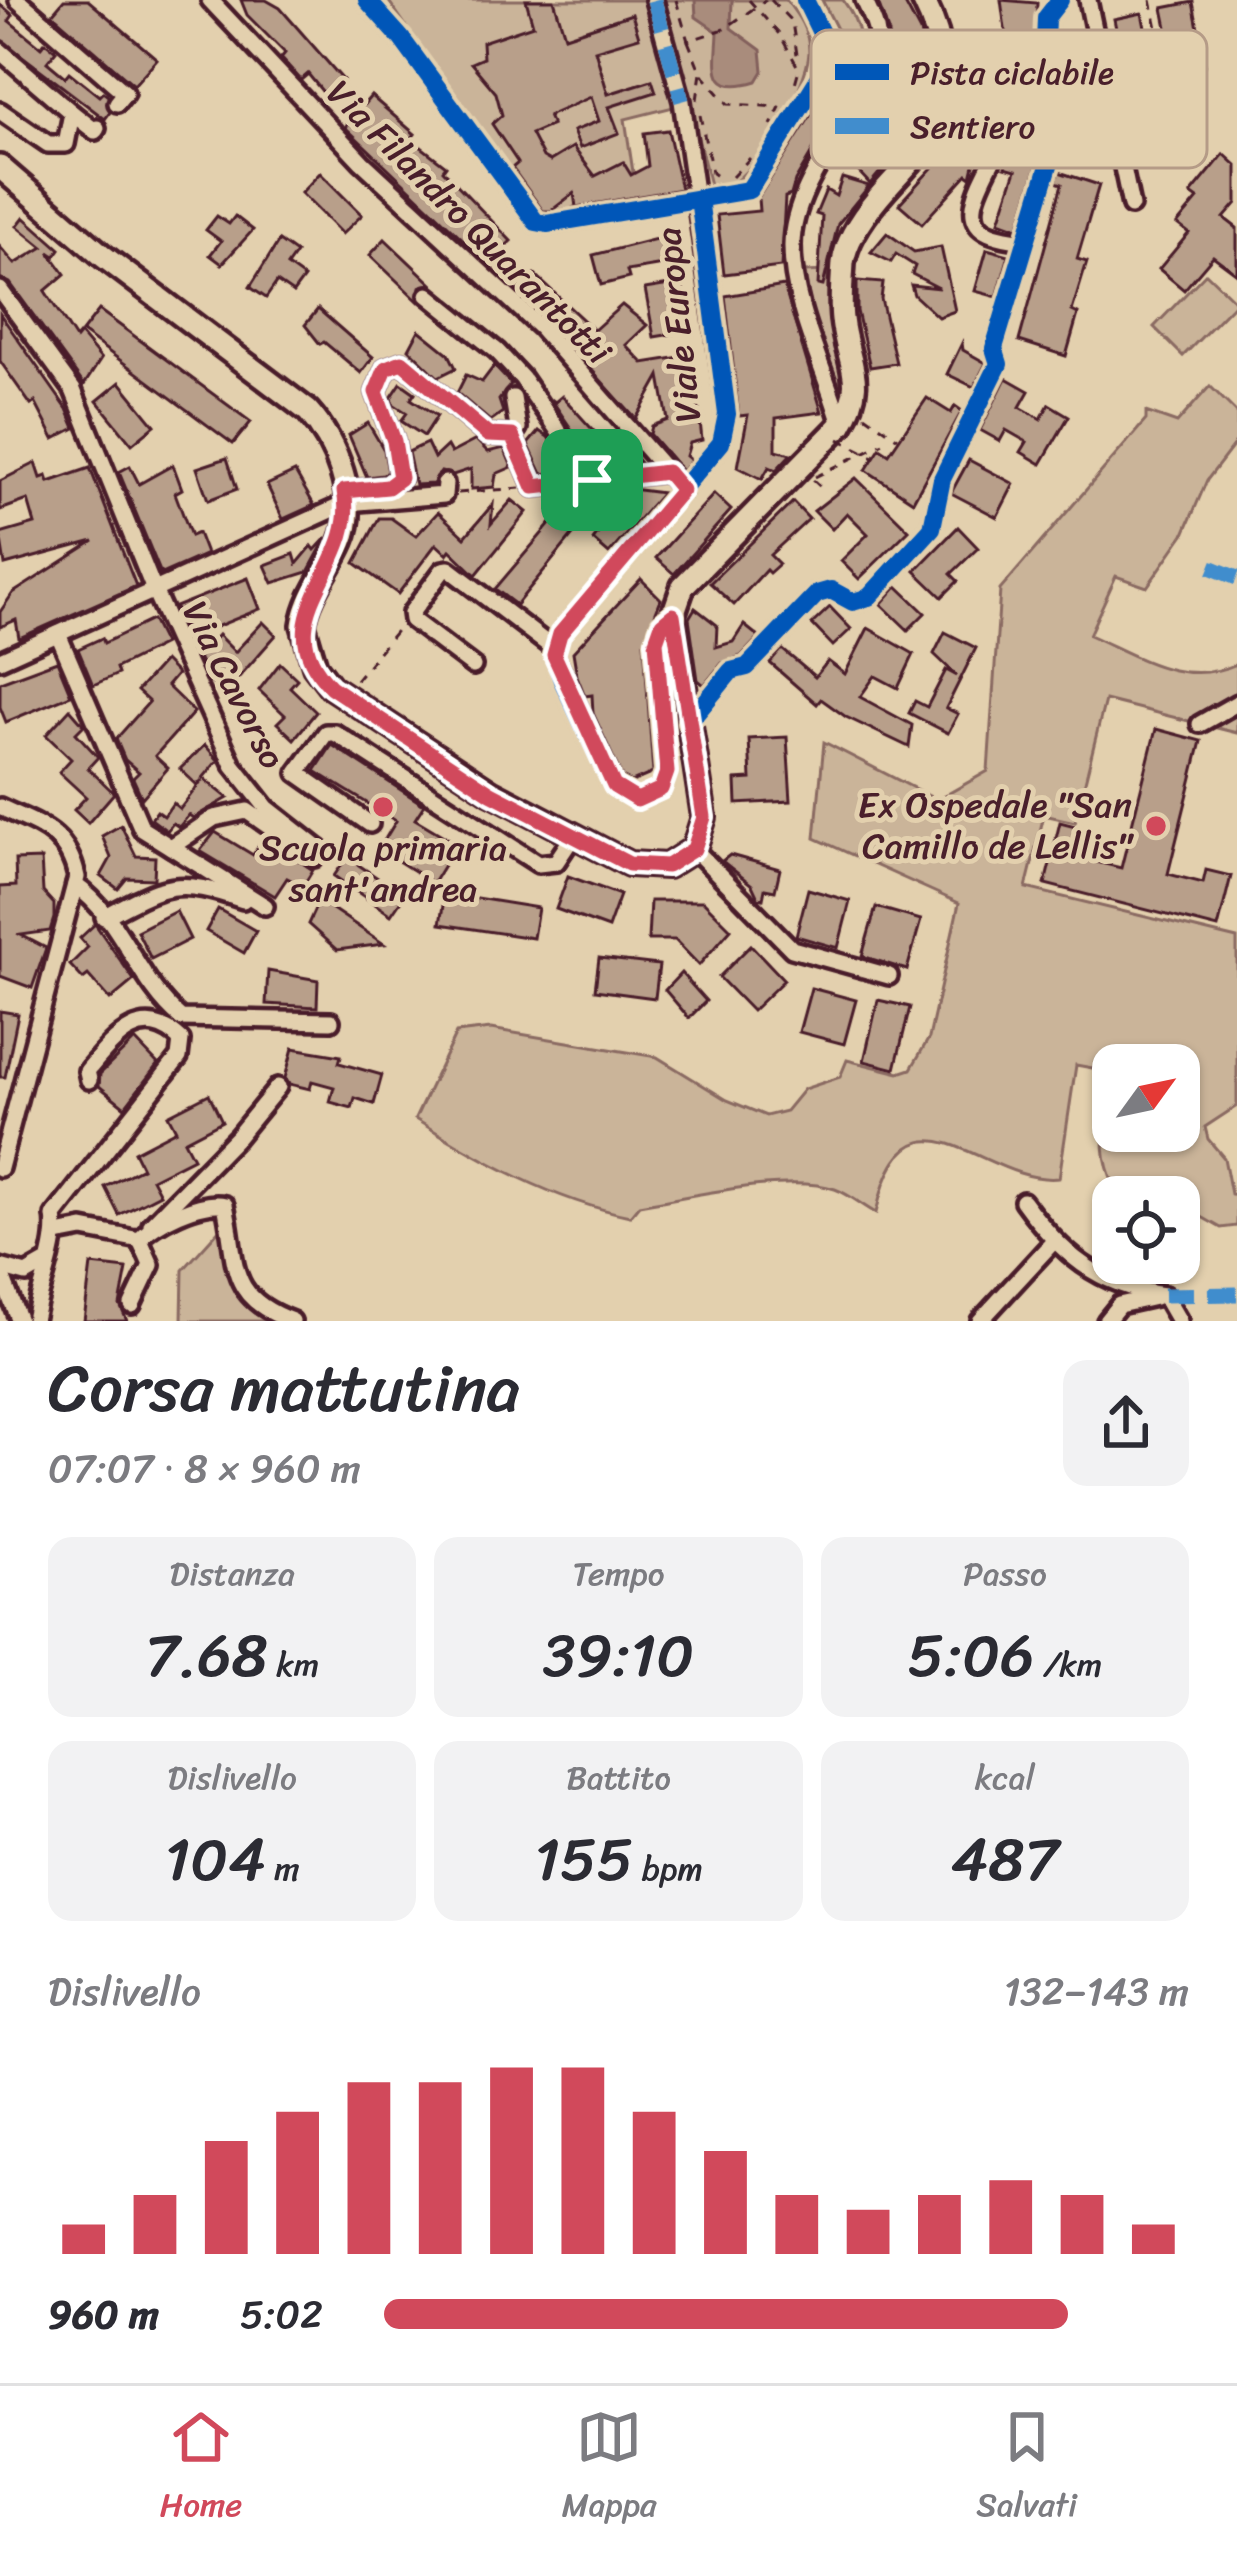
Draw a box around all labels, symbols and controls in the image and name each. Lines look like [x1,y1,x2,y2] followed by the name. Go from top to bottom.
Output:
[811,30,1207,168] legend
[910,44,1114,102] text: Pista ciclabile
[311,64,628,381] street label: Via Filandro Quarantotti
[910,98,1035,156] text: Sentiero
[636,224,720,426] street label: Viale Europa
[541,429,643,531] pin
[559,447,625,513] icon: arrive
[164,589,304,781] street label: Via Cavorso
[858,773,1134,878] place label: Ex Ospedale "San Camillo de Lellis"
[370,794,396,820] marker: Scuola primaria sant'andrea
[1143,813,1169,839] marker: Ex Ospedale "San Camillo de Lellis"
[259,816,507,921] place label: Scuola primaria sant'andrea
[1092,1044,1200,1152] north arrow
[1092,1044,1200,1284] map controls
[1092,1176,1200,1284] button: locate
[48,1330,520,1447] text: Corsa mattutina
[1063,1360,1189,1486] button: share
[48,1434,361,1503] text: 07:07 · 8 × 960 m
[170,1545,295,1603] text: Distanza
[573,1545,664,1603] text: Tempo
[963,1545,1047,1603] text: Passo
[145,1603,268,1709] text: 7.68
[543,1603,694,1709] text: 39:10
[908,1603,1034,1709] text: 5:06
[268,1636,319,1694] text: km
[1034,1636,1102,1694] text: /km
[167,1749,297,1807] text: Dislivello
[566,1749,671,1807] text: Battito
[975,1749,1035,1807] text: kcal
[165,1807,266,1913] text: 104
[534,1807,633,1913] text: 155
[951,1807,1059,1913] text: 487
[266,1840,300,1898] text: m
[633,1840,703,1898] text: bpm
[48,1957,201,2026] text: Dislivello
[1004,1957,1189,2026] text: 132–143 m
[48,2280,159,2349] text: 960 m
[240,2280,323,2349] text: 5:02
[160,2404,242,2534] tab: Home
[562,2404,657,2534] tab: Mappa
[976,2404,1077,2534] tab: Salvati

